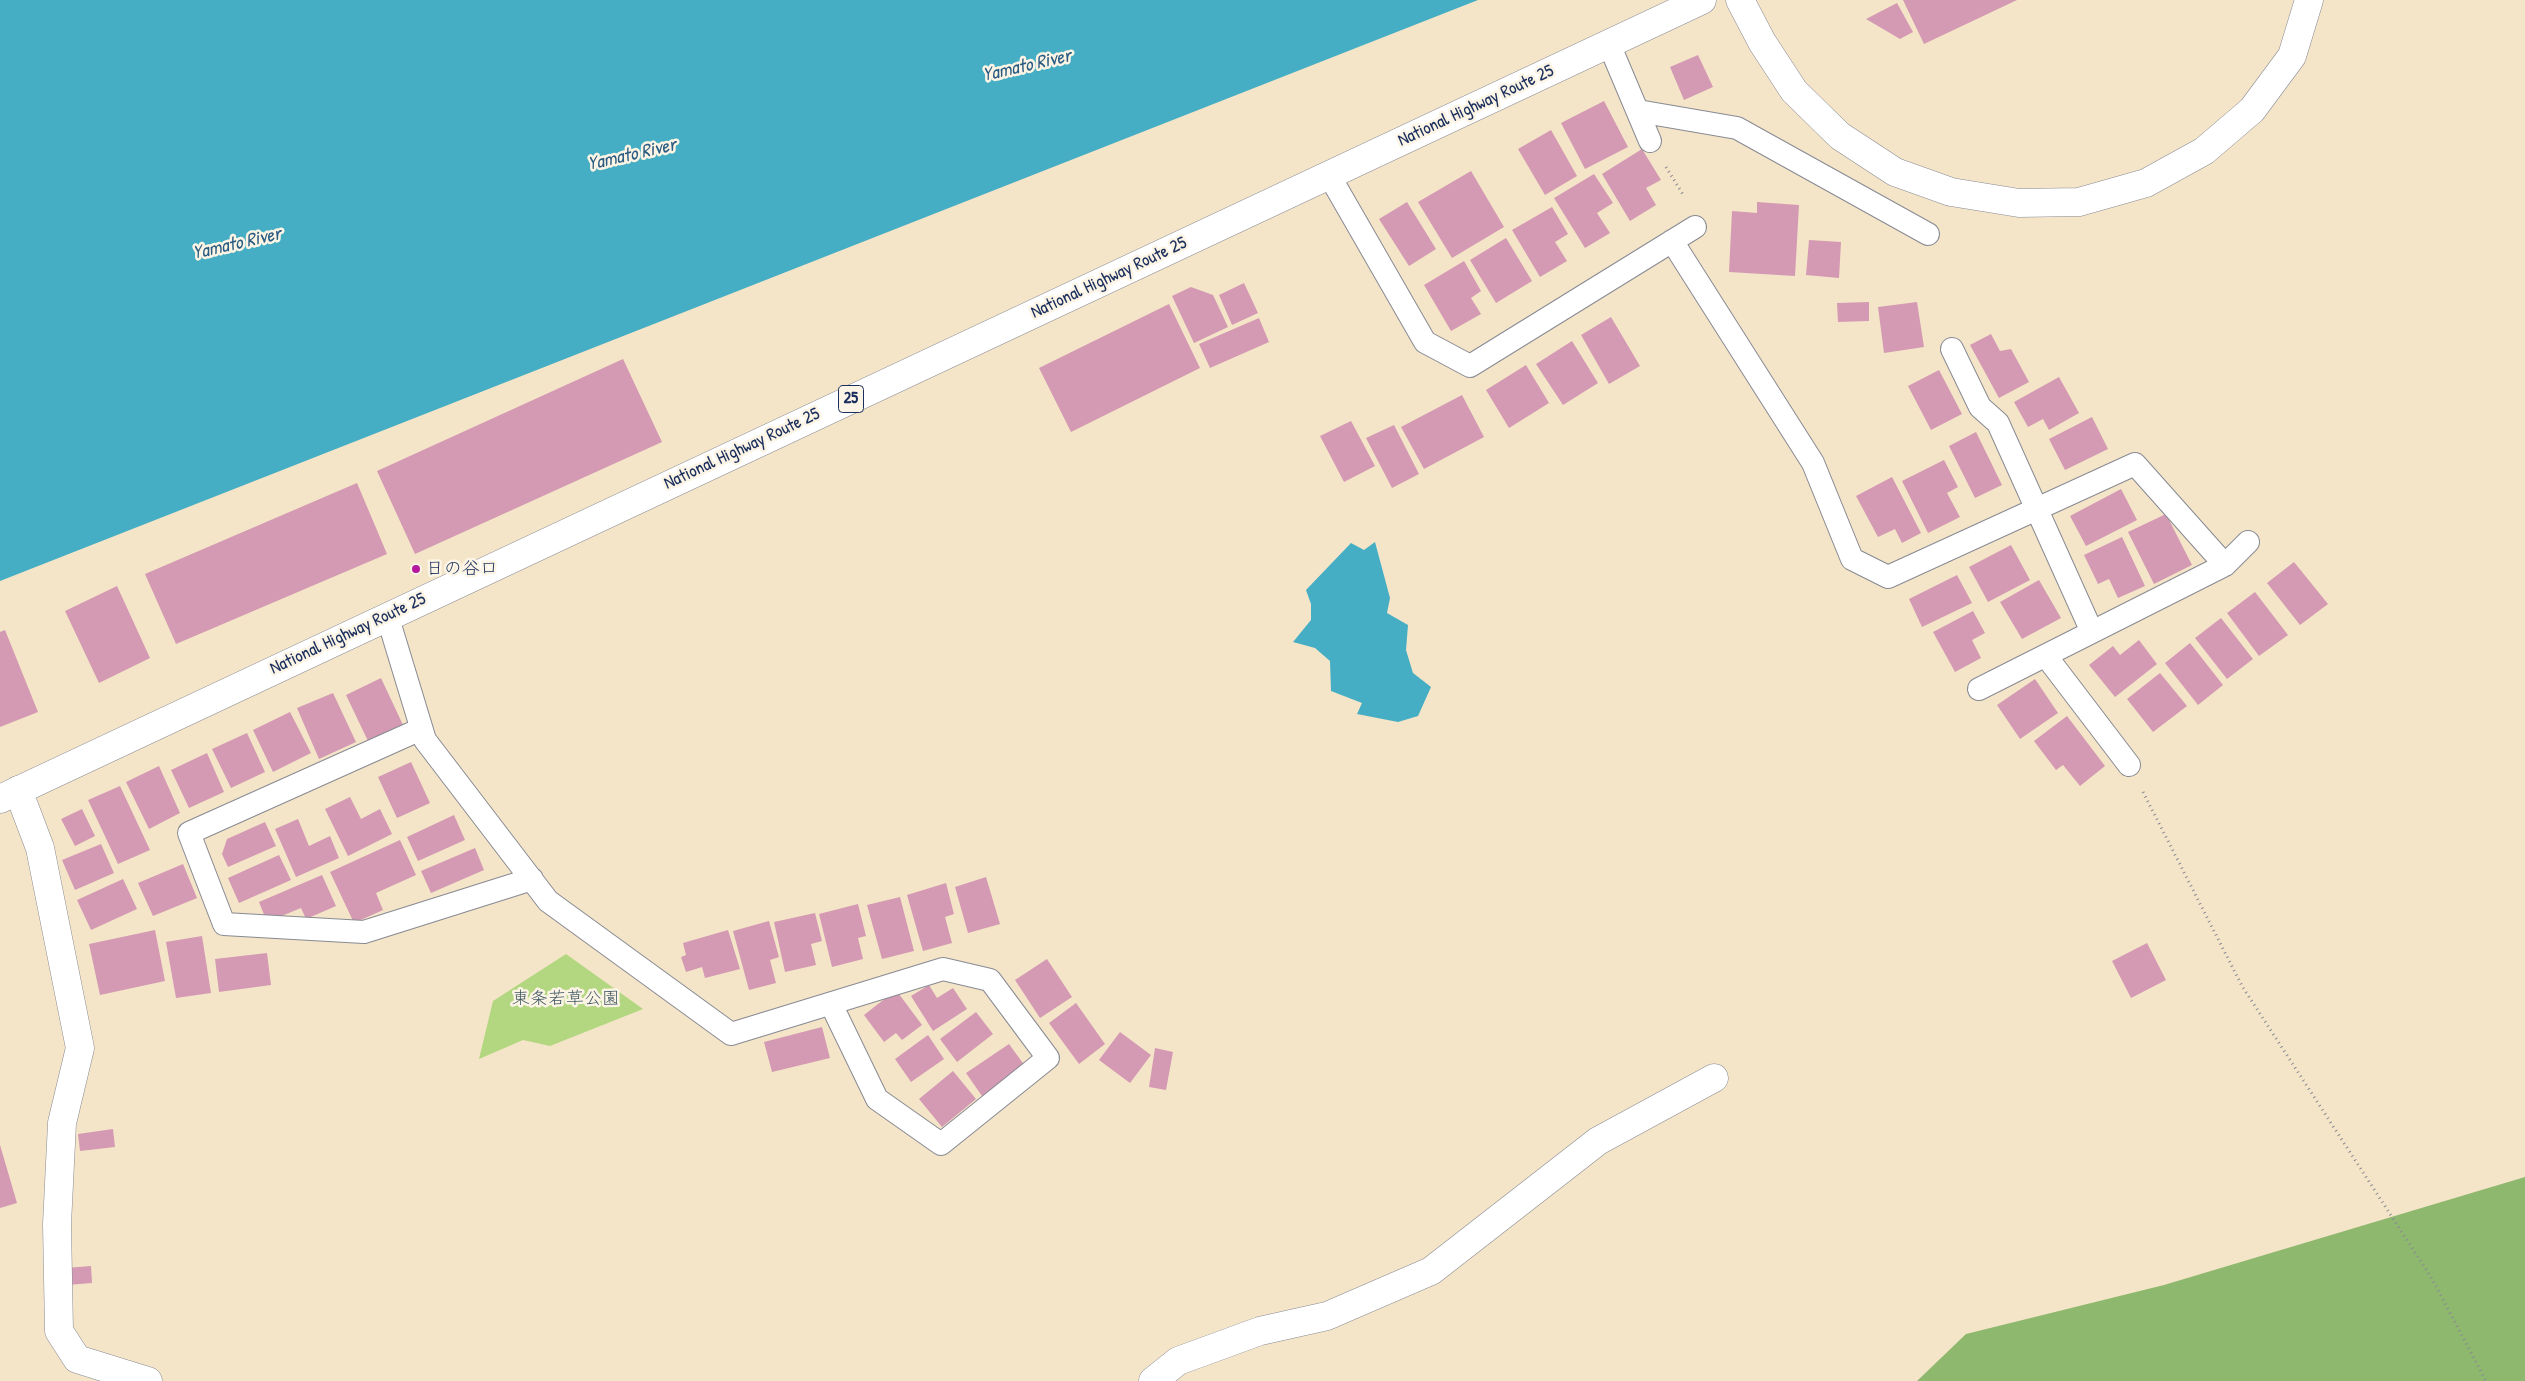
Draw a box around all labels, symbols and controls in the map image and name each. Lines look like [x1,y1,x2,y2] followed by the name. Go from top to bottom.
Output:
[981,45,1073,87] water label: Yamato River
[1395,60,1557,152] street label: National Highway Route 25
[586,134,678,176] water label: Yamato River
[191,223,283,265] water label: Yamato River
[1028,232,1190,324] street label: National Highway Route 25
[838,386,864,412] road number: 25
[661,403,823,495] street label: National Highway Route 25
[426,558,498,580] place label: 日の谷口
[410,563,422,575] marker: 日の谷口
[267,588,429,680] street label: National Highway Route 25
[512,988,620,1010] park label: 東条若草公園

